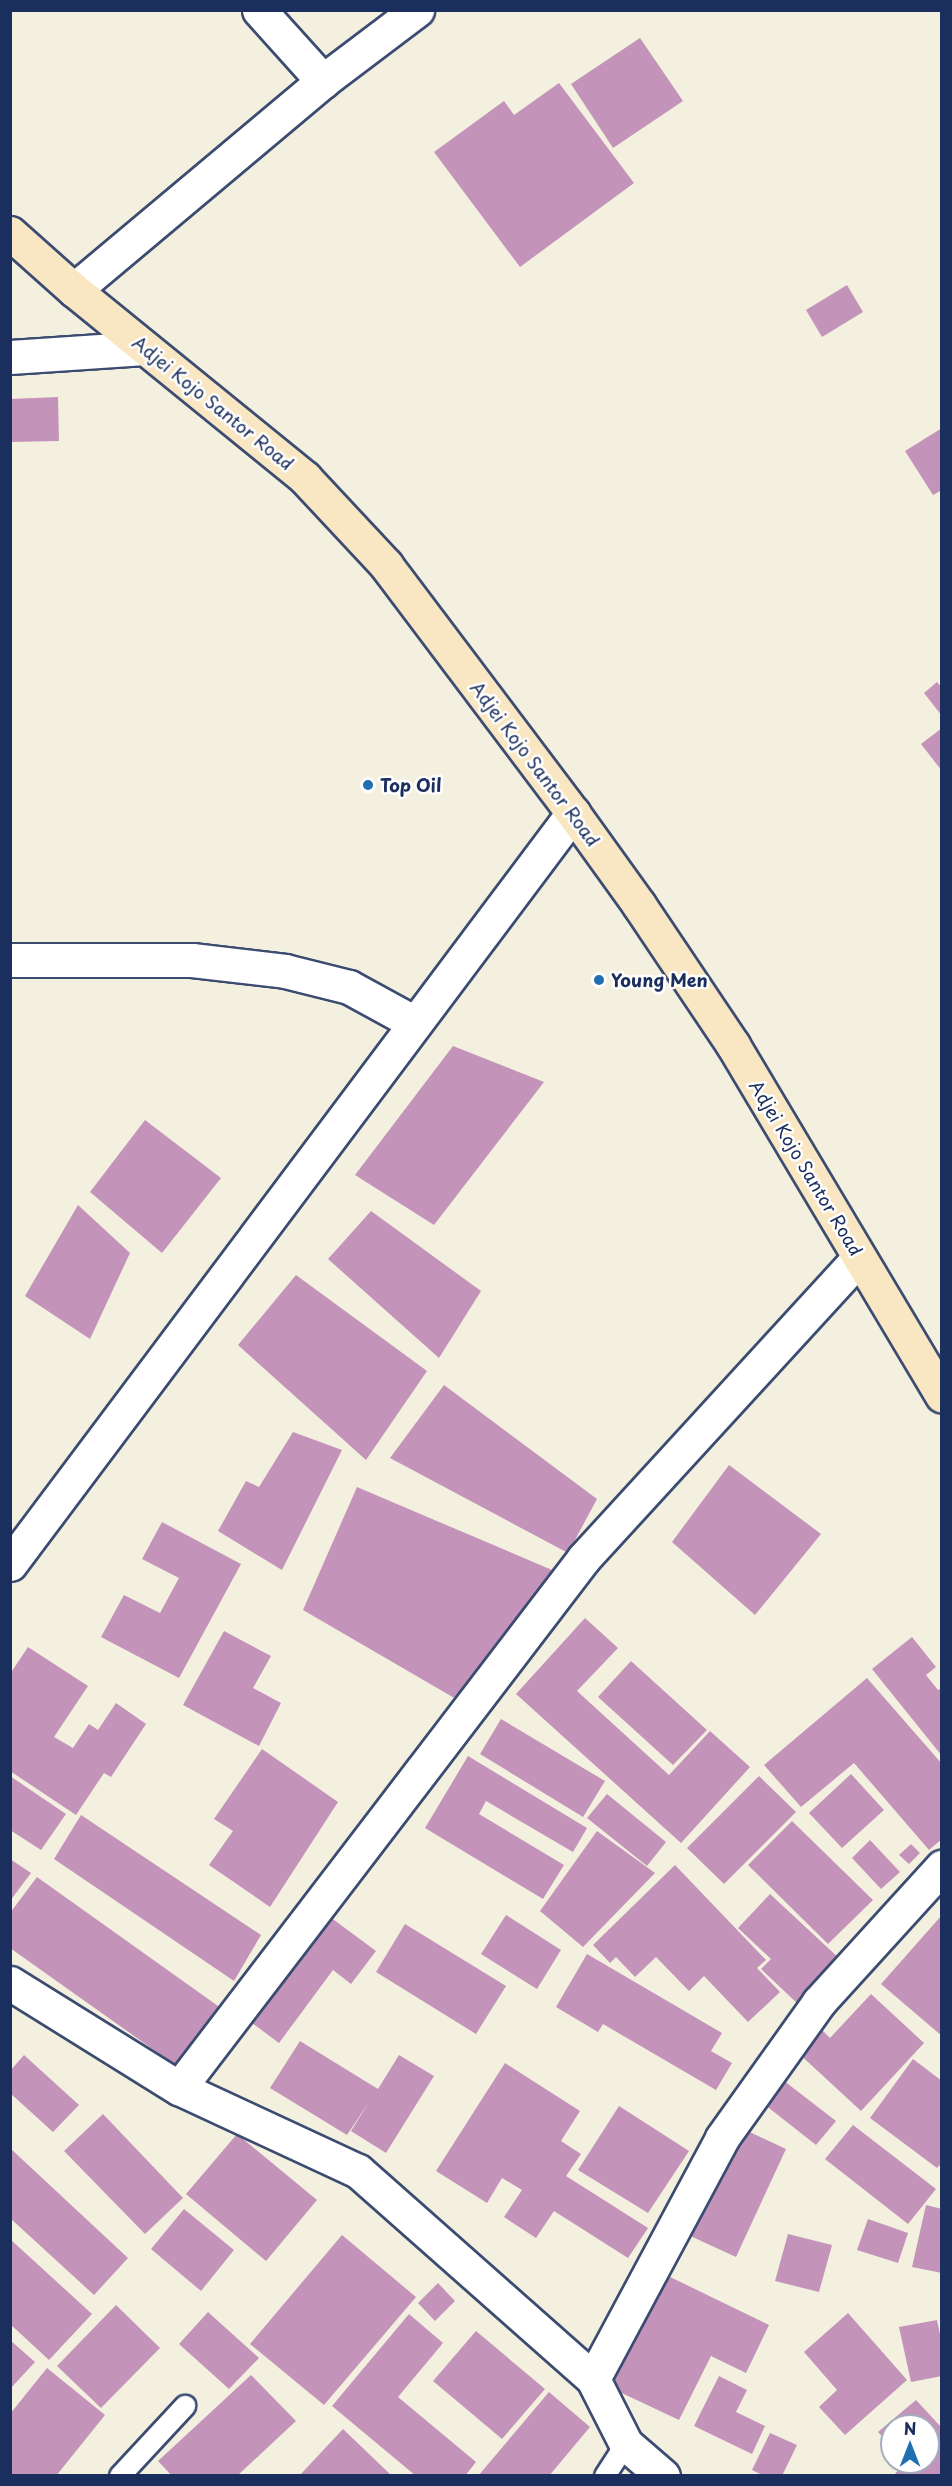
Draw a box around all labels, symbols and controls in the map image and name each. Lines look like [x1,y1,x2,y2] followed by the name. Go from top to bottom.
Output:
[128,331,298,475] street label: Adjei Kojo Santor Road
[466,677,604,851] street label: Adjei Kojo Santor Road
[380,774,443,796] place label: Top Oil
[361,778,375,792] marker: Top Oil
[611,969,708,991] place label: Young Men
[592,973,606,987] marker: Young Men
[745,1076,867,1260] street label: Adjei Kojo Santor Road
[880,2414,940,2474] north arrow
[904,2416,916,2440] text: N

